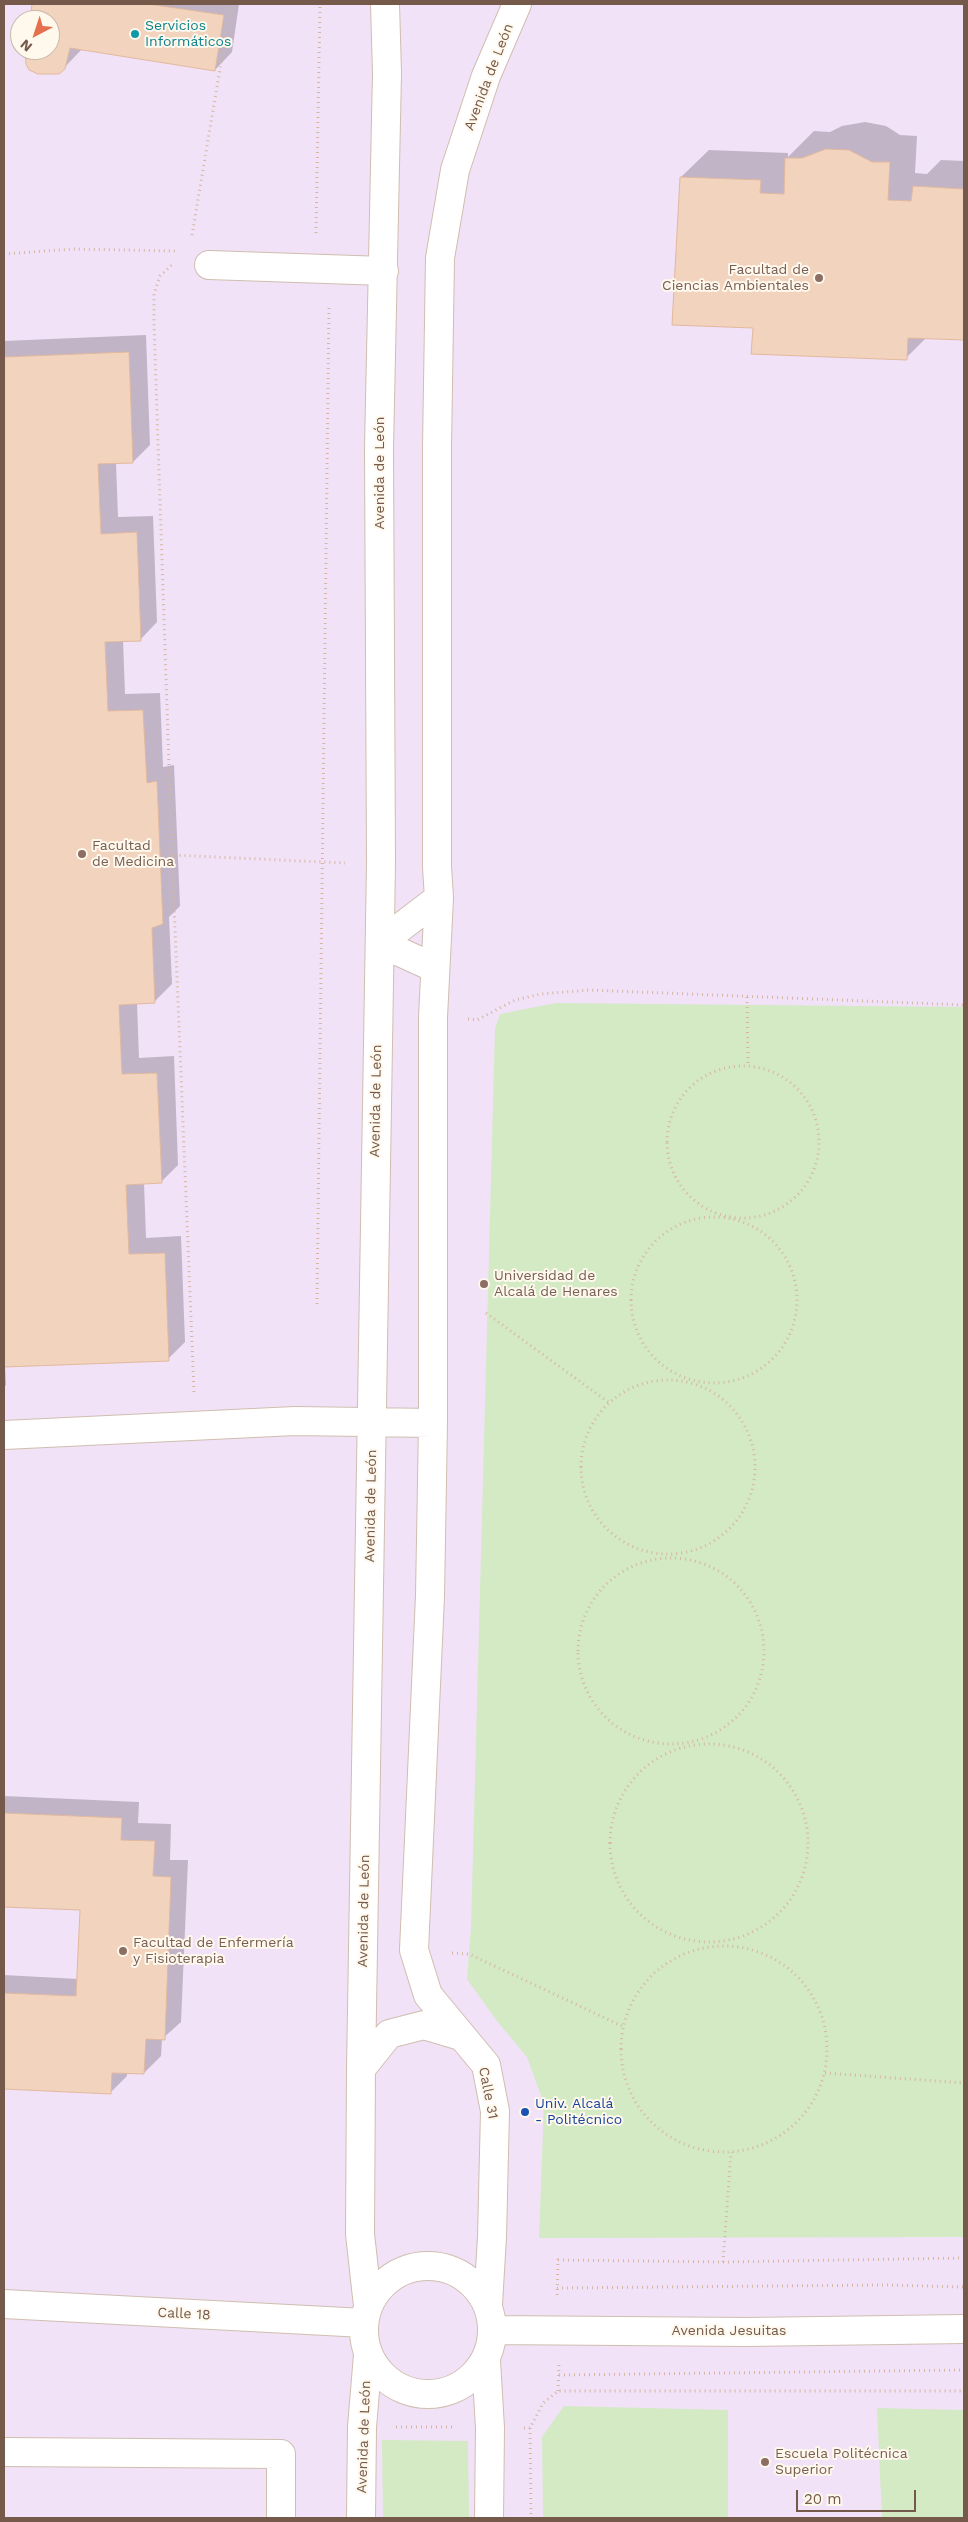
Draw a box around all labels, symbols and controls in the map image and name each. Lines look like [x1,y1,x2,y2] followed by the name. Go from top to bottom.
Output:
[10,10,60,60] north arrow
[145,18,231,50] place label: Servicios Informáticos
[461,21,517,133] street label: Avenida de León
[129,28,141,40] marker: Servicios Informáticos
[17,36,35,55] text: N
[662,262,809,294] place label: Facultad de Ciencias Ambientales
[813,272,825,284] marker: Facultad de Ciencias Ambientales
[372,417,388,529] street label: Avenida de León
[92,838,174,870] place label: Facultad de Medicina
[76,848,88,860] marker: Facultad de Medicina
[367,1044,385,1158] street label: Avenida de León
[494,1268,618,1300] place label: Universidad de Alcalá de Henares
[478,1278,490,1290] marker: Universidad de Alcalá de Henares
[362,1449,380,1563] street label: Avenida de León
[355,1854,373,1968] street label: Avenida de León
[133,1935,294,1968] place label: Facultad de Enfermería y Fisioterapia
[117,1945,129,1957] marker: Facultad de Enfermería y Fisioterapia
[475,2066,501,2120] street label: Calle 31
[535,2096,622,2128] place label: Univ. Alcalá - Politécnico
[519,2106,531,2118] marker: Univ. Alcalá - Politécnico
[157,2304,211,2324] street label: Calle 18
[672,2323,786,2339] street label: Avenida Jesuitas
[354,2380,374,2494] street label: Avenida de León
[775,2446,908,2478] place label: Escuela Politécnica Superior
[759,2456,771,2468] marker: Escuela Politécnica Superior
[798,2480,918,2512] scale bar
[804,2490,842,2508] text: 20 m

